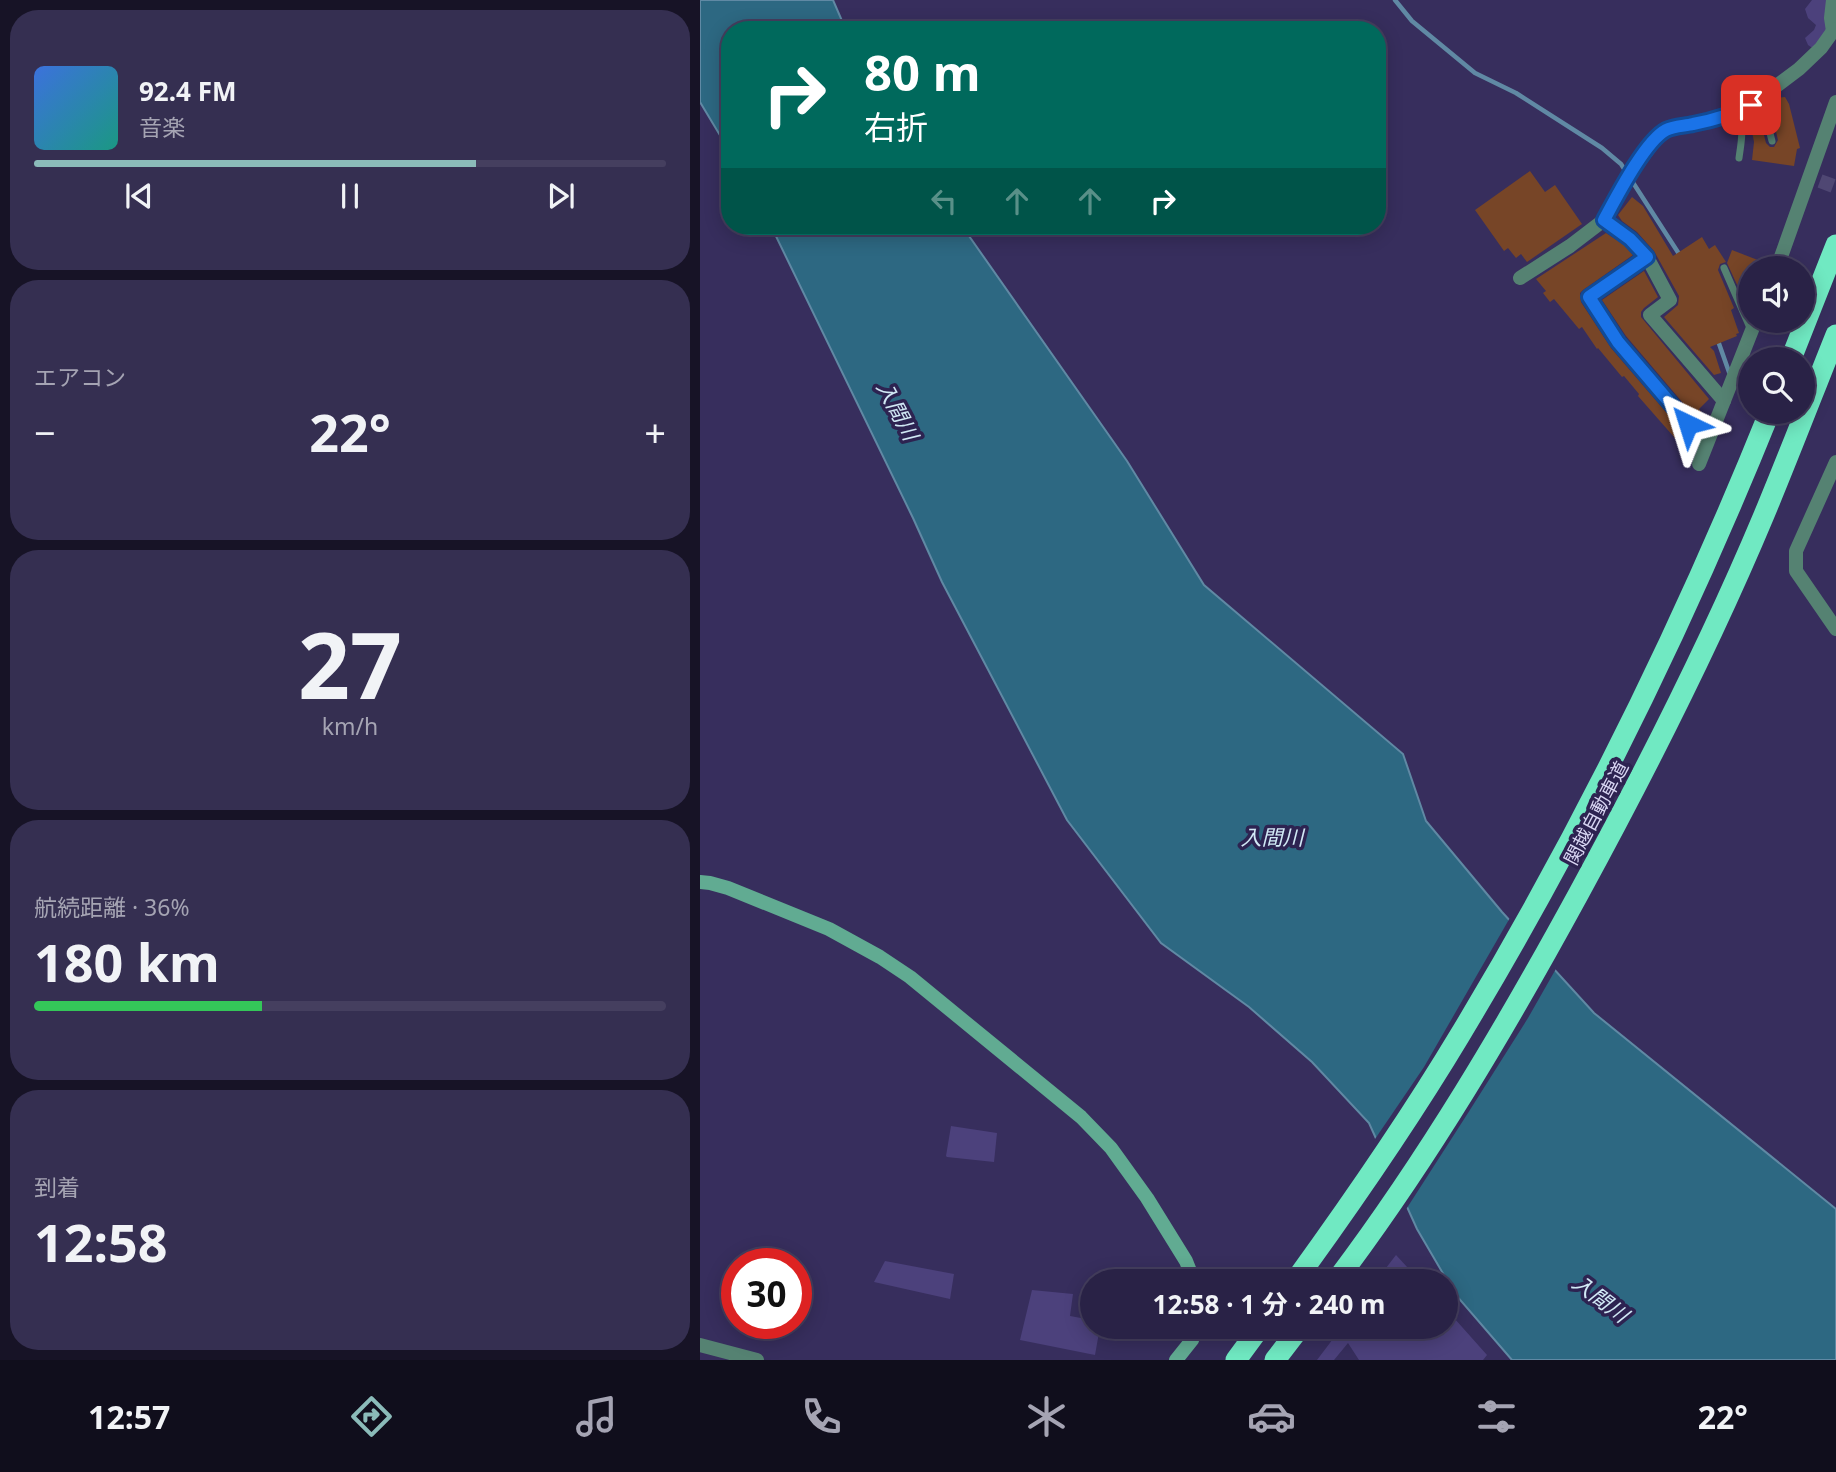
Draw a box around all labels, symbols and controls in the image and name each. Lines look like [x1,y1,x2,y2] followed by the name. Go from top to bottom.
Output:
[864,39,981,105] text: 80 m
[749,49,840,140] icon: right
[139,73,236,109] text: 92.4 FM
[1721,75,1781,135] pin
[1732,86,1770,124] icon: arrive
[864,105,928,148] text: 右折
[139,111,185,143] text: 音楽
[120,177,158,215] icon: previous
[331,177,369,215] icon: pause
[542,177,580,215] icon: next
[925,182,963,220] icon: left
[998,182,1036,220] icon: ahead
[1071,182,1109,220] icon: ahead
[1144,182,1182,220] icon: right
[1738,256,1815,424] map controls
[1738,256,1815,333] button: sound
[1738,347,1815,424] button: search
[34,361,126,393] text: エアコン
[871,376,926,447] water label: 入間川
[1651,387,1725,461] position arrow
[309,396,391,467] text: 22°
[34,406,56,458] text: −
[644,406,666,458] text: +
[298,602,402,726] text: 27
[322,710,378,742] text: km/h
[1558,757,1634,869] street label: 関越自動車道
[1241,823,1305,851] water label: 入間川
[34,891,190,923] text: 航続距離 · 36%
[34,926,220,997] text: 180 km
[34,1171,80,1203] text: 到着
[34,1206,168,1277] text: 12:58
[721,1248,812,1339] speed limit sign: 30
[1567,1268,1636,1330] water label: 入間川
[1153,1286,1385,1322] text: 12:58 · 1 分 · 240 m
[347,1392,396,1441] icon: directions
[572,1392,621,1441] icon: music
[797,1392,846,1441] icon: phone
[1022,1392,1071,1441] icon: climate
[1247,1392,1296,1441] icon: car
[1472,1392,1521,1441] icon: filters
[88,1395,170,1438] text: 12:57
[1698,1395,1748,1438] text: 22°

